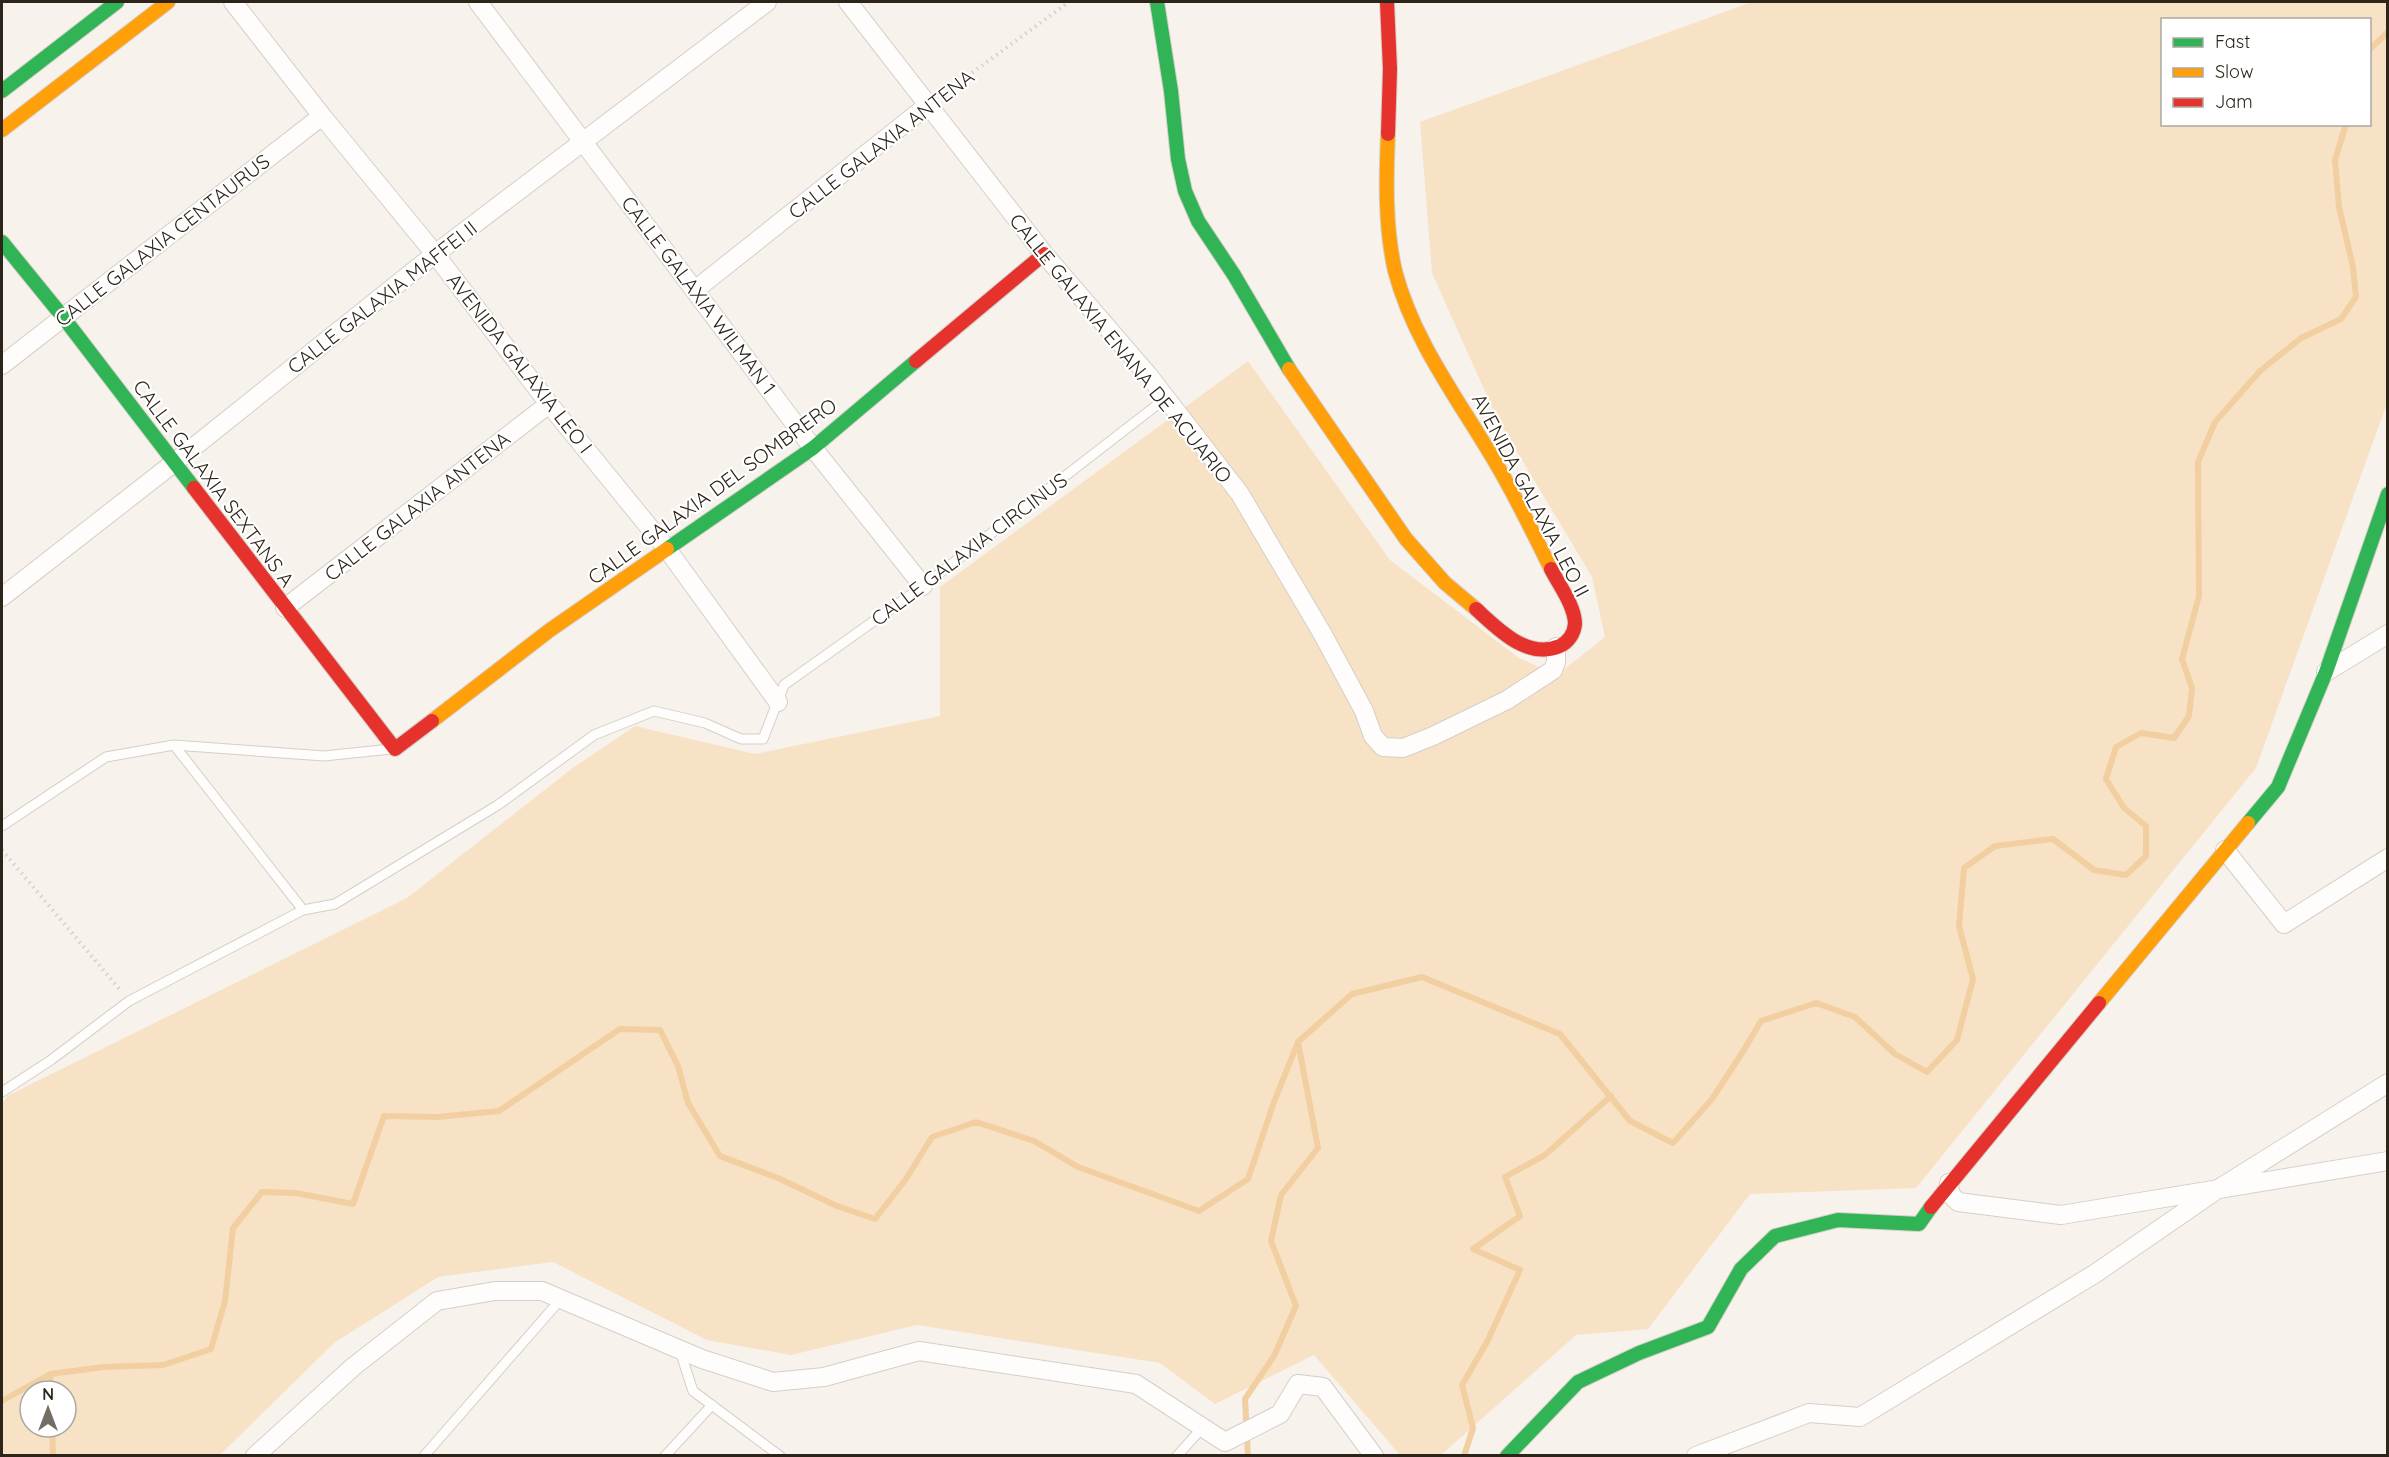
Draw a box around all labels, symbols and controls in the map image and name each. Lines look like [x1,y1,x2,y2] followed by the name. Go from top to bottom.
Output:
[2161,18,2371,126] legend
[2215,30,2250,53] text: Fast
[2215,60,2253,83] text: Slow
[783,64,979,224] street label: CALLE GALAXIA ANTENA
[2215,90,2253,113] text: Jam
[50,148,274,332] street label: CALLE GALAXIA CENTAURUS
[616,191,782,399] street label: CALLE GALAXIA WILMAN 1
[1004,208,1238,488] street label: CALLE GALAXIA ENANA DE ACUARIO
[282,215,482,379] street label: CALLE GALAXIA MAFFEI II
[442,268,598,458] street label: AVENIDA GALAXIA LEO I
[128,374,300,592] street label: CALLE GALAXIA SEXTANS A
[1467,389,1595,601] street label: AVENIDA GALAXIA LEO II
[583,392,841,590] street label: CALLE GALAXIA DEL SOMBRERO
[319,426,515,586] street label: CALLE GALAXIA ANTENA
[866,467,1072,631] street label: CALLE GALAXIA CIRCINUS
[18,1379,78,1439] north arrow
[42,1384,54,1404] text: N

